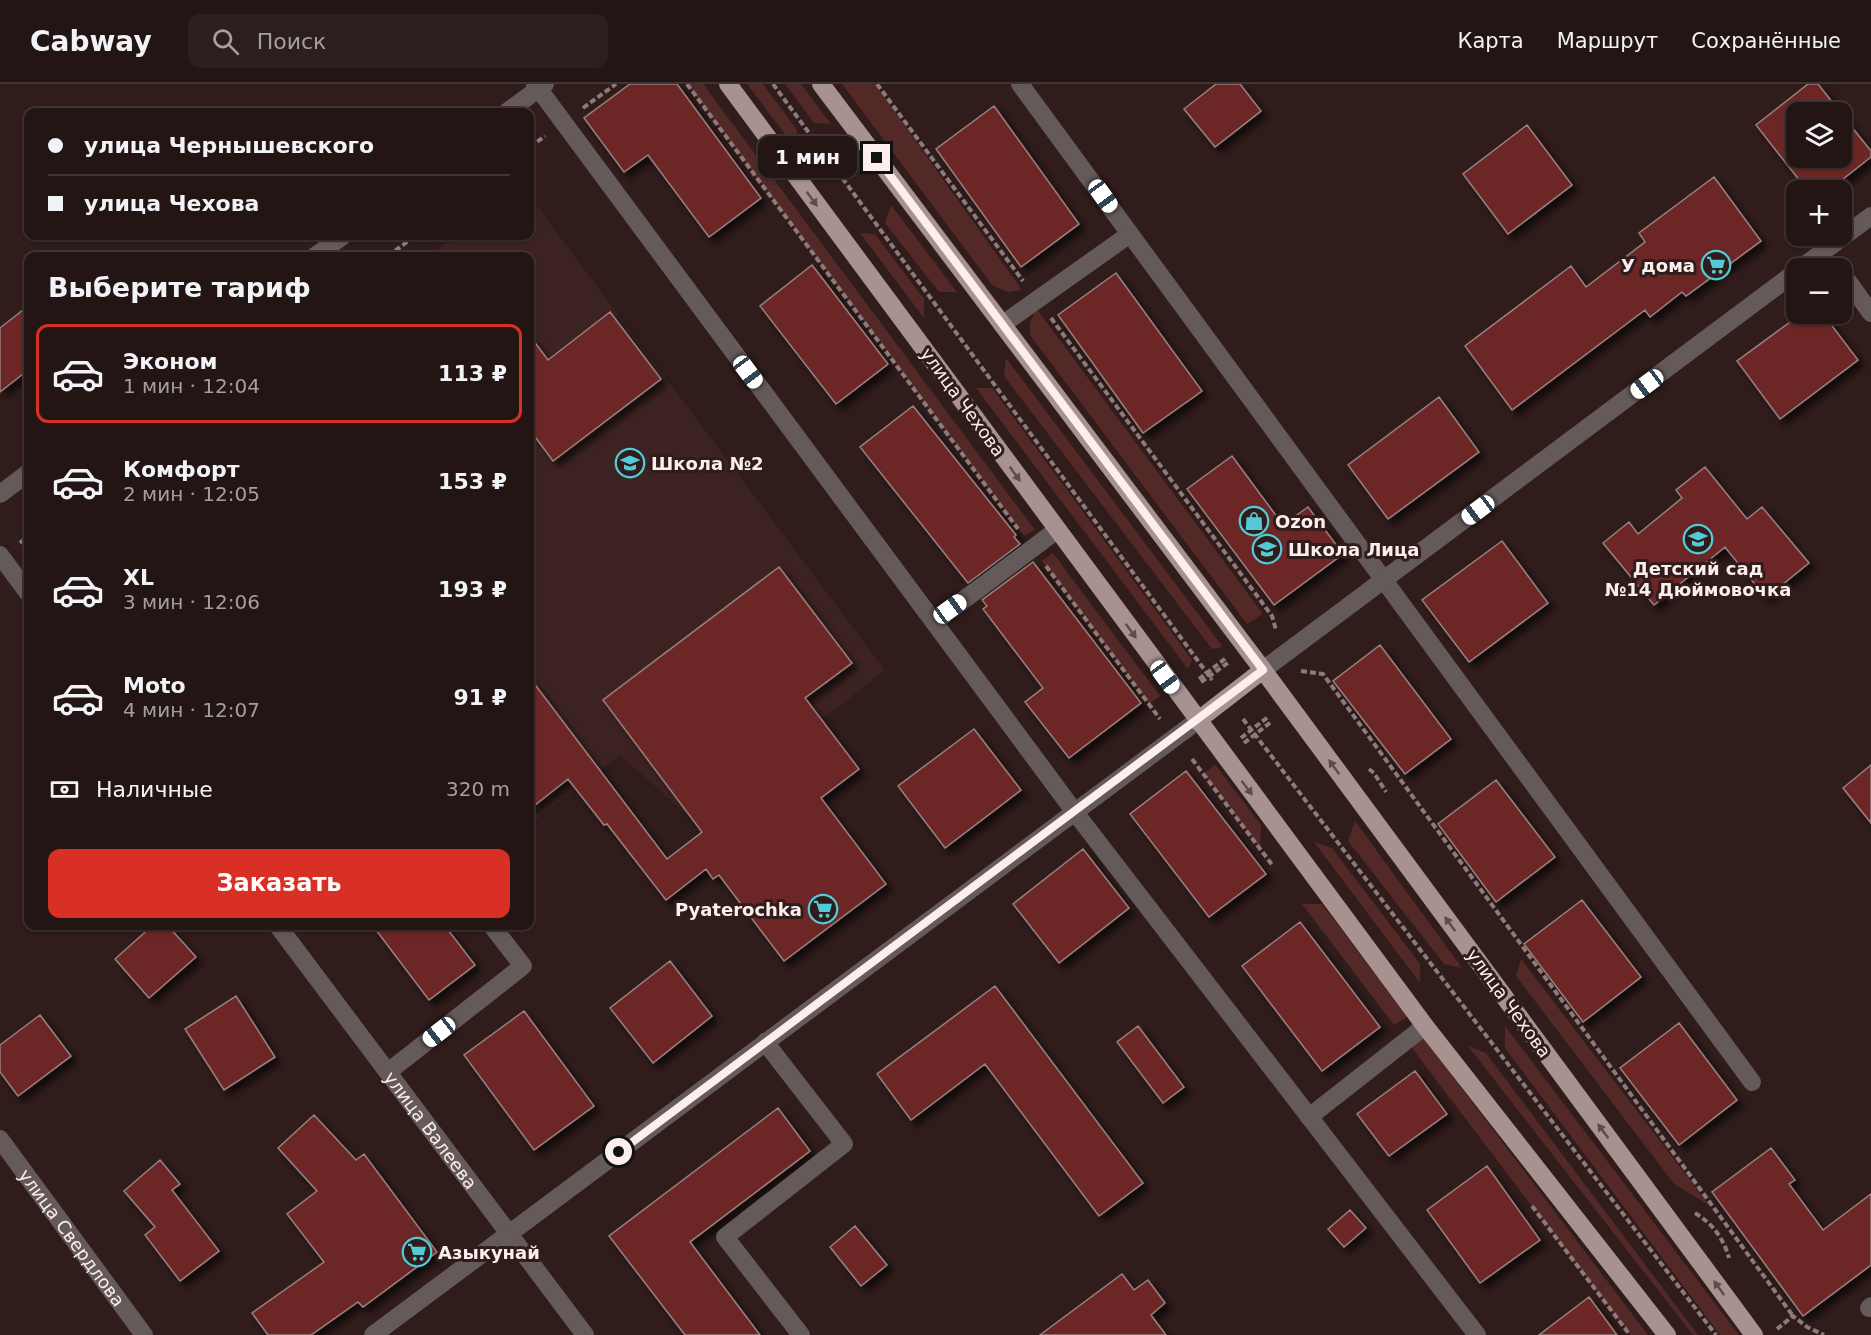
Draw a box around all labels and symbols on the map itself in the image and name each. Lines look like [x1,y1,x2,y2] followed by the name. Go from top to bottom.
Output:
[757,137,856,179] callout: 1 мин
[863,144,890,171] route end
[1085,176,1121,216] car
[806,191,818,206] one-way arrow
[1700,249,1732,281] supermarket icon: У дома
[1621,255,1695,276] place label: У дома
[916,343,1010,461] street label: улица Чехова
[730,352,766,392] car
[1627,366,1667,402] car
[614,447,646,479] school or university icon: Школа №2
[651,453,764,474] place label: Школа №2
[1009,466,1021,481] one-way arrow
[1458,492,1498,528] car
[1238,505,1270,537] shop icon: Ozon
[1275,511,1326,532] place label: Ozon
[1682,523,1714,555] school or university icon: Детский сад №14 Дюймовочка
[1251,533,1283,565] school or university icon: Школа Лица
[1288,539,1419,560] place label: Школа Лица
[1605,558,1791,600] place label: Детский сад №14 Дюймовочка
[930,591,970,627] car
[1125,622,1137,638] one-way arrow
[1147,657,1183,697] car
[1328,759,1340,775] one-way arrow
[1241,779,1253,795] one-way arrow
[807,893,839,925] supermarket icon: Pyaterochka
[675,899,802,920] place label: Pyaterochka
[1444,916,1456,932] one-way arrow
[1462,944,1556,1062] street label: улица Чехова
[419,1014,459,1050] car
[380,1067,482,1193] street label: улица Валеева
[1598,1124,1610,1139] one-way arrow
[605,1138,632,1165] route start
[15,1165,130,1310] street label: улица Свердлова
[401,1236,433,1268] supermarket icon: Азыкунай
[438,1242,540,1263] place label: Азыкунай
[1713,1280,1726,1296] one-way arrow

